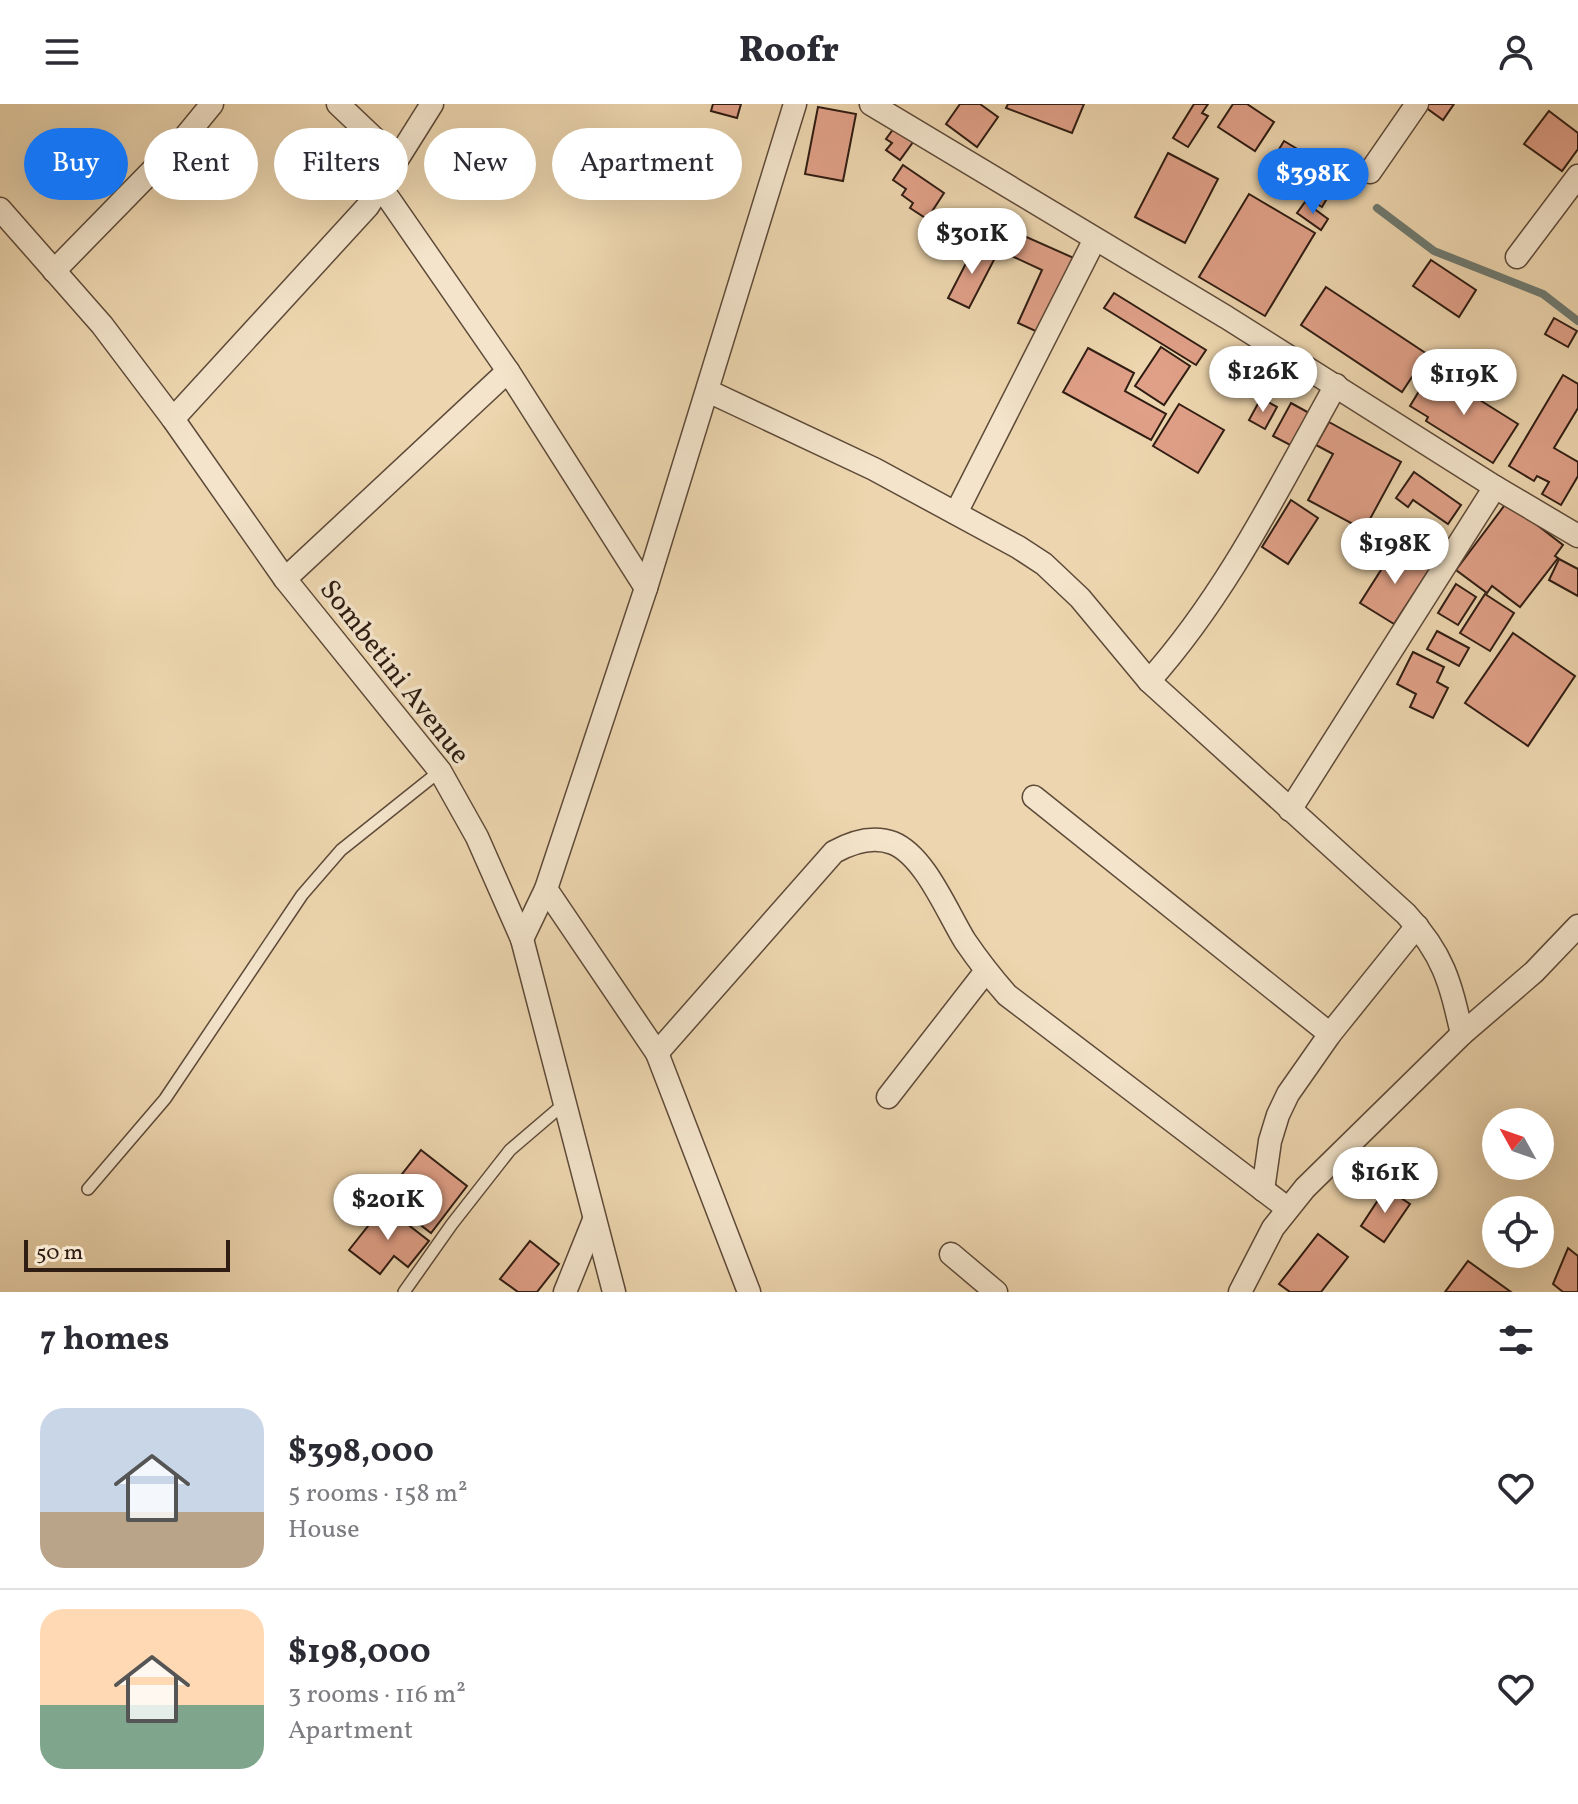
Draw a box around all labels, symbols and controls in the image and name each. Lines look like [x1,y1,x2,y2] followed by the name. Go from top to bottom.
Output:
[739,27,839,77] text: Roofr
[40,30,84,74] icon: menu
[1494,30,1538,74] icon: person
[24,128,128,200] chip: Buy
[144,128,258,200] chip: Rent
[274,128,408,200] chip: Filters
[424,128,536,200] chip: New
[552,128,742,200] chip: Apartment
[1257,148,1369,216] pin: $398K
[1276,156,1350,192] text: $398K
[916,208,1028,276] pin: $301K
[936,216,1008,252] text: $301K
[1207,346,1319,414] pin: $126K
[1408,349,1520,417] pin: $119K
[1227,354,1299,390] text: $126K
[1430,357,1498,393] text: $119K
[1339,518,1451,586] pin: $198K
[1359,526,1431,562] text: $198K
[310,572,478,773] street label: Sombetini Avenue
[1482,1108,1554,1180] north arrow
[1482,1108,1554,1268] map controls
[1329,1147,1441,1215] pin: $161K
[1351,1155,1419,1191] text: $161K
[332,1174,444,1242] pin: $201K
[351,1182,425,1218] text: $201K
[1482,1196,1554,1268] button: locate
[24,1236,230,1272] scale bar
[36,1238,83,1269] text: 50 m
[40,1317,169,1364] text: 7 homes
[1494,1318,1538,1362] icon: filters
[288,1429,434,1476] text: $398,000
[104,1440,200,1536] icon: home
[1494,1466,1538,1510] icon: heart
[288,1476,468,1512] text: 5 rooms · 158 m²
[288,1512,360,1548] text: House
[288,1630,431,1677] text: $198,000
[104,1641,200,1737] icon: home
[1494,1667,1538,1711] icon: heart
[288,1677,466,1713] text: 3 rooms · 116 m²
[288,1713,413,1749] text: Apartment

